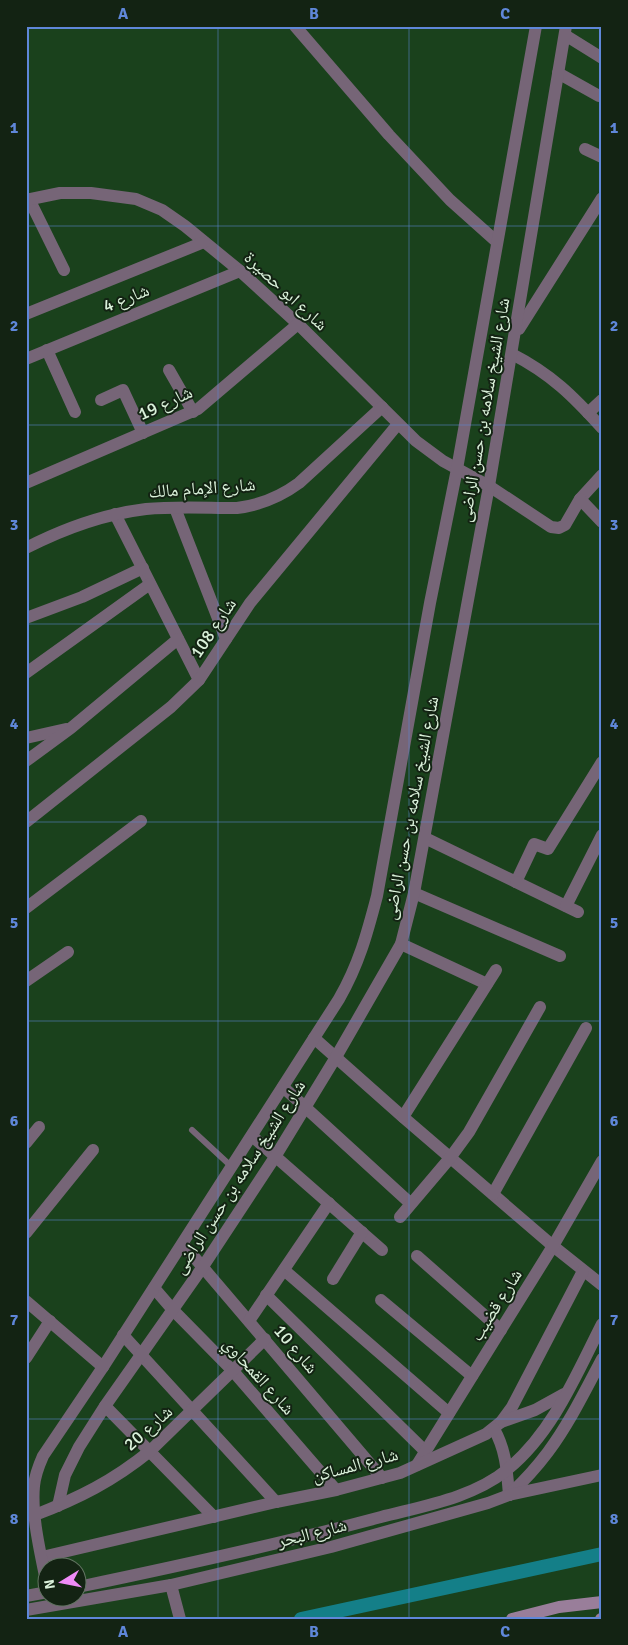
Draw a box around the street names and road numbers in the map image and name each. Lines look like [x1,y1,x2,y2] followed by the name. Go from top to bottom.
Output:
[240,247,332,335] street label: شارع ابو حصيرة
[100,279,152,317] street label: شارع 4
[453,296,516,524] street label: شارع الشيخ سلامه بن حسن الراضى
[134,381,196,425] street label: شارع 19
[148,473,256,504] street label: شارع الإمام مالك
[185,594,241,662] street label: شارع 108
[379,694,444,922] street label: شارع الشيخ سلامه بن حسن الراضى
[168,1076,311,1279] street label: شارع الشيخ سلامه بن حسن الراضى
[465,1265,527,1345] street label: شارع قضيب
[269,1320,323,1378] street label: شارع 10
[216,1333,300,1422] street label: شارع القمحاوي
[119,1401,177,1455] street label: شارع 20
[310,1443,400,1487] street label: شارع المساكن
[274,1514,349,1552] street label: شارع البحر

